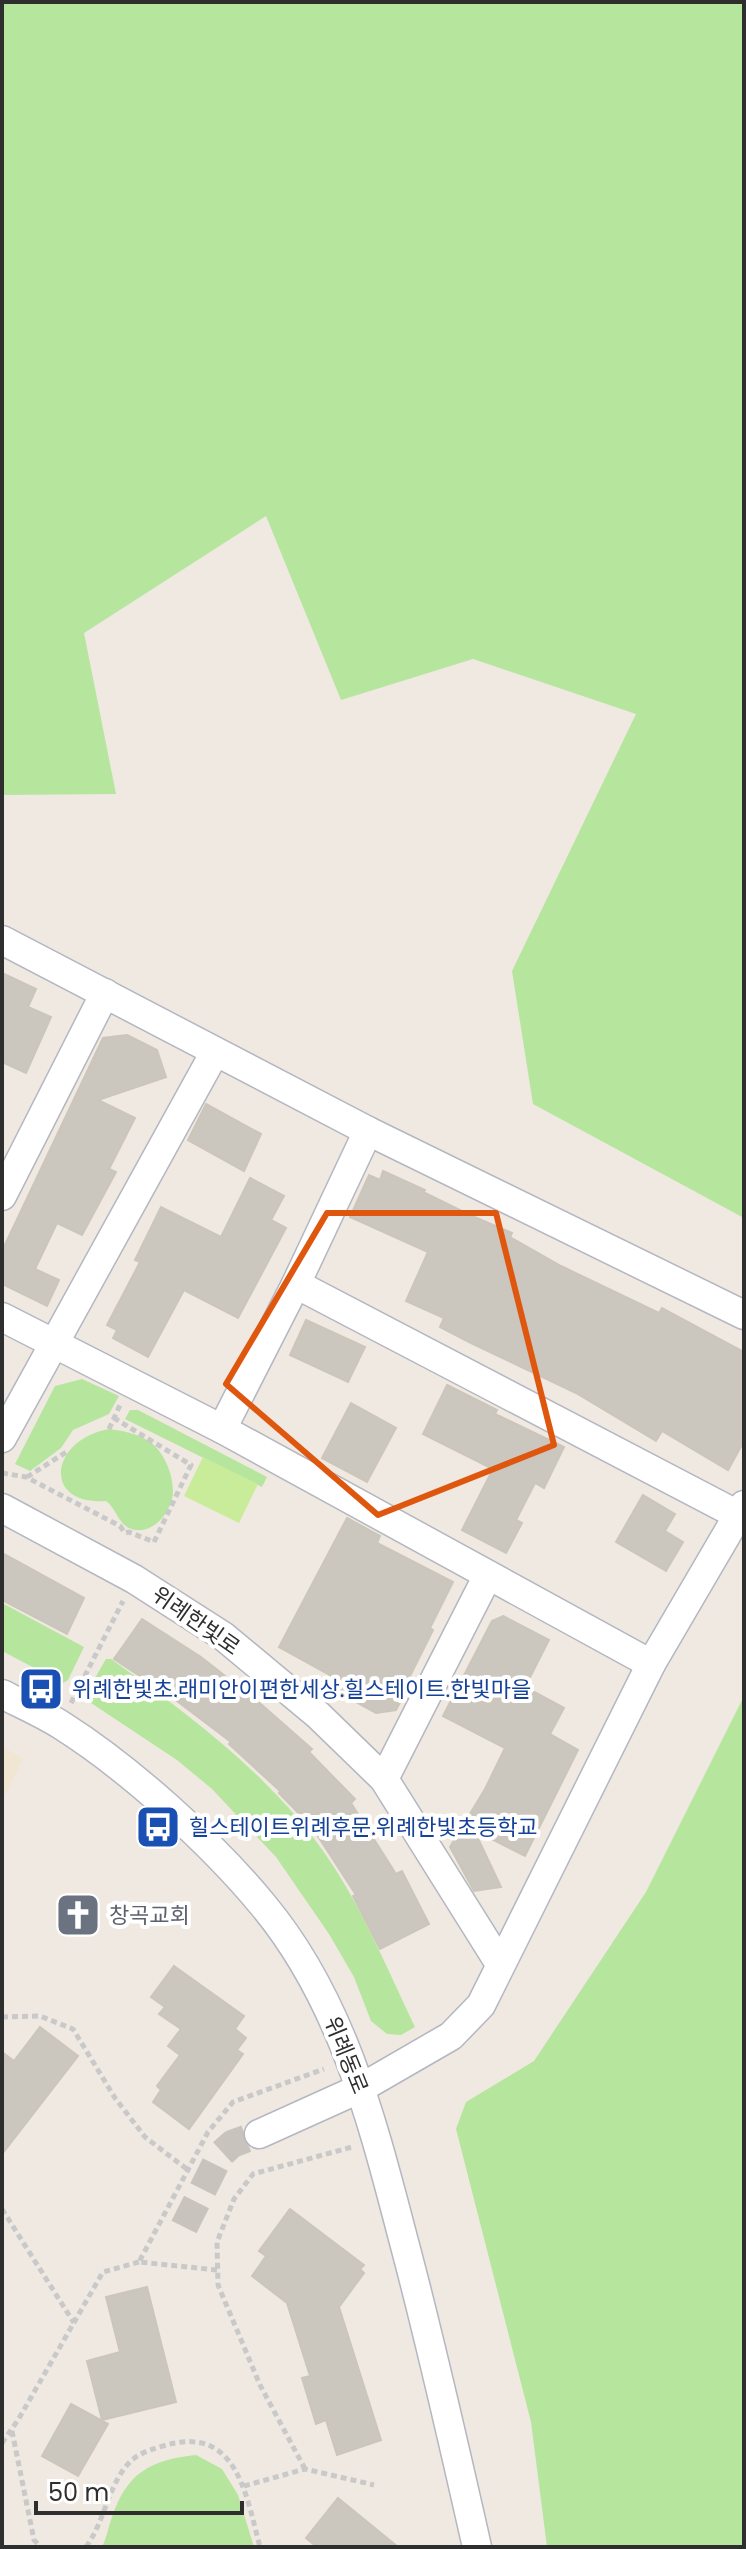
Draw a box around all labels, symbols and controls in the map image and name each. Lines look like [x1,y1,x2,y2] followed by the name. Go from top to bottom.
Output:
[146,1579,246,1663] street label: 위례한빛로
[17,1665,65,1713] bus stop icon: 위례한빛초.래미안이편한세상.힐스테이트.한빛마을
[72,1674,531,1705] place label: 위례한빛초.래미안이편한세상.힐스테이트.한빛마을
[134,1803,182,1851] bus stop icon: 힐스테이트위례후문.위례한빛초등학교
[189,1812,538,1843] place label: 힐스테이트위례후문.위례한빛초등학교
[54,1891,102,1939] church icon: 창곡교회
[109,1900,190,1931] place label: 창곡교회
[316,2012,376,2098] street label: 위례동로
[36,2465,242,2515] scale bar
[48,2476,109,2509] text: 50 m

